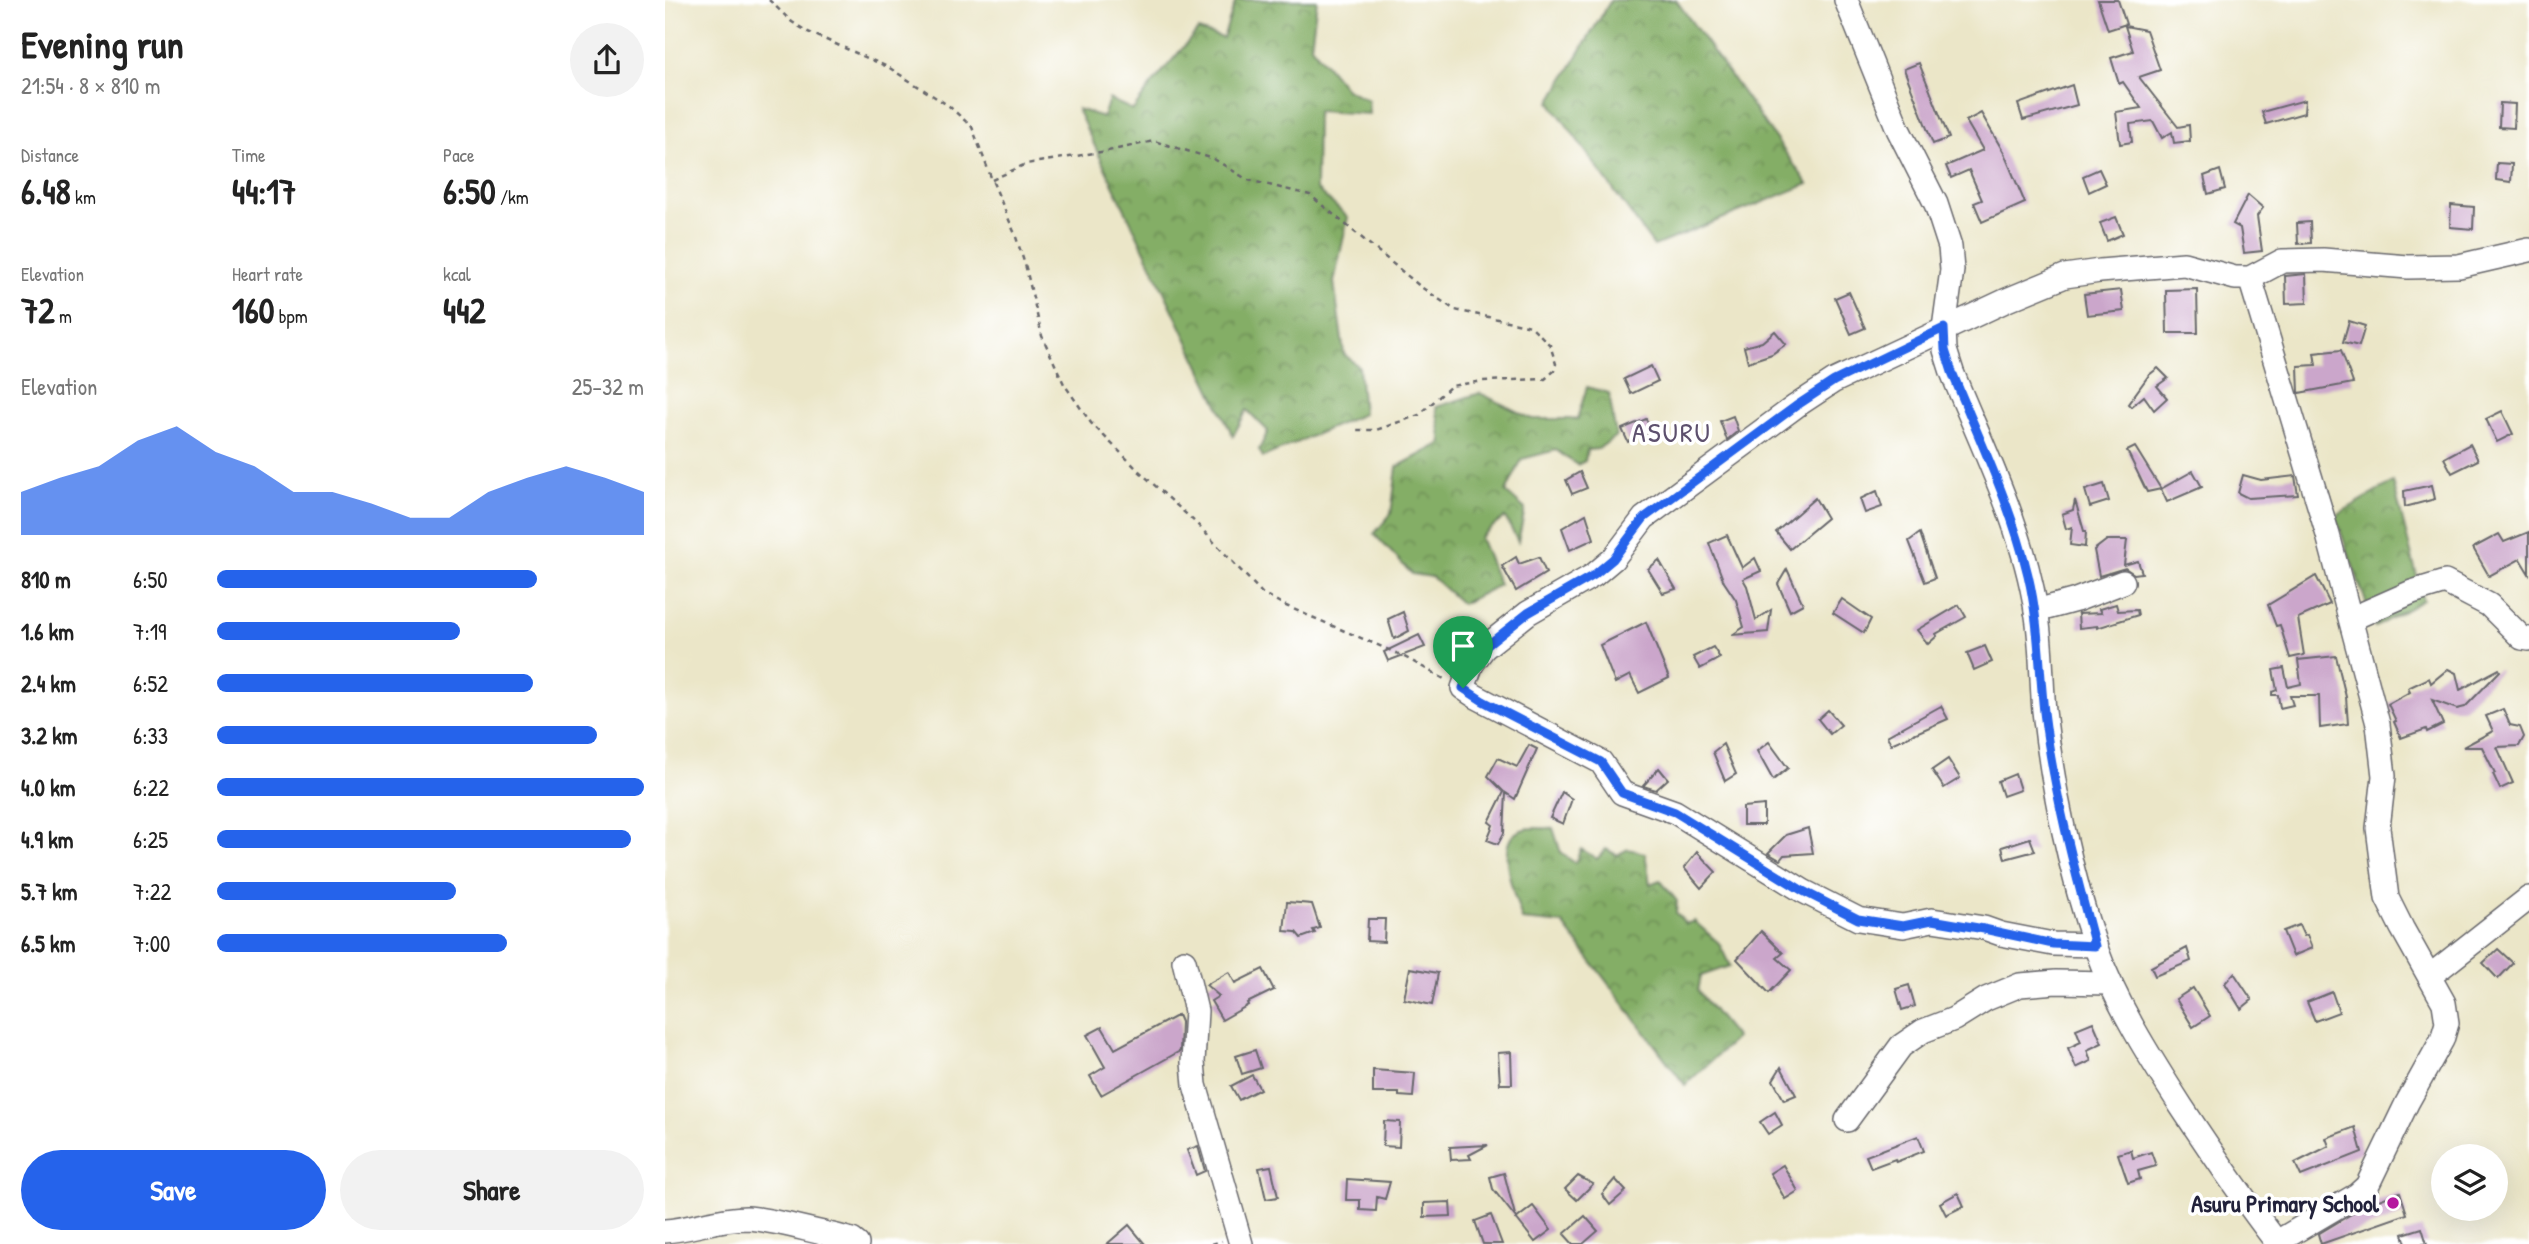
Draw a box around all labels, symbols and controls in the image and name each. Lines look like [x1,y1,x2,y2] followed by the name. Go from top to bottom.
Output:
[21,18,184,70] text: Evening run
[570,23,644,97] button: share
[21,70,160,101] text: 21:54 · 8 × 810 m
[21,142,79,168] text: Distance
[232,142,266,168] text: Time
[443,142,475,168] text: Pace
[21,168,71,215] text: 6.48
[232,168,296,215] text: 44:17
[443,168,496,215] text: 6:50
[71,184,96,210] text: km
[496,184,529,210] text: /km
[21,261,84,287] text: Elevation
[232,261,303,287] text: Heart rate
[443,261,471,287] text: kcal
[21,287,55,334] text: 72
[232,287,274,334] text: 160
[443,287,486,334] text: 442
[55,303,72,329] text: m
[274,303,308,329] text: bpm
[21,371,97,402] text: Elevation
[572,371,644,402] text: 25–32 m
[1632,413,1712,451] district label: ASURU
[21,564,71,595] text: 810 m
[133,564,168,595] text: 6:50
[21,616,74,647] text: 1.6 km
[133,616,167,647] text: 7:19
[1433,616,1493,688] pin
[1444,627,1482,665] icon: arrive
[21,668,76,699] text: 2.4 km
[133,668,168,699] text: 6:52
[21,720,77,751] text: 3.2 km
[133,720,168,751] text: 6:33
[21,772,75,803] text: 4.0 km
[133,772,169,803] text: 6:22
[21,824,73,855] text: 4.9 km
[133,824,168,855] text: 6:25
[21,876,78,907] text: 5.7 km
[133,876,171,907] text: 7:22
[21,928,75,959] text: 6.5 km
[133,928,170,959] text: 7:00
[2431,1144,2508,1221] map controls
[2431,1144,2508,1221] button: layers
[21,1150,326,1230] button: Save
[340,1150,644,1230] button: Share
[2191,1187,2380,1220] place label: Asuru Primary School
[2385,1195,2401,1211] marker: Asuru Primary School

